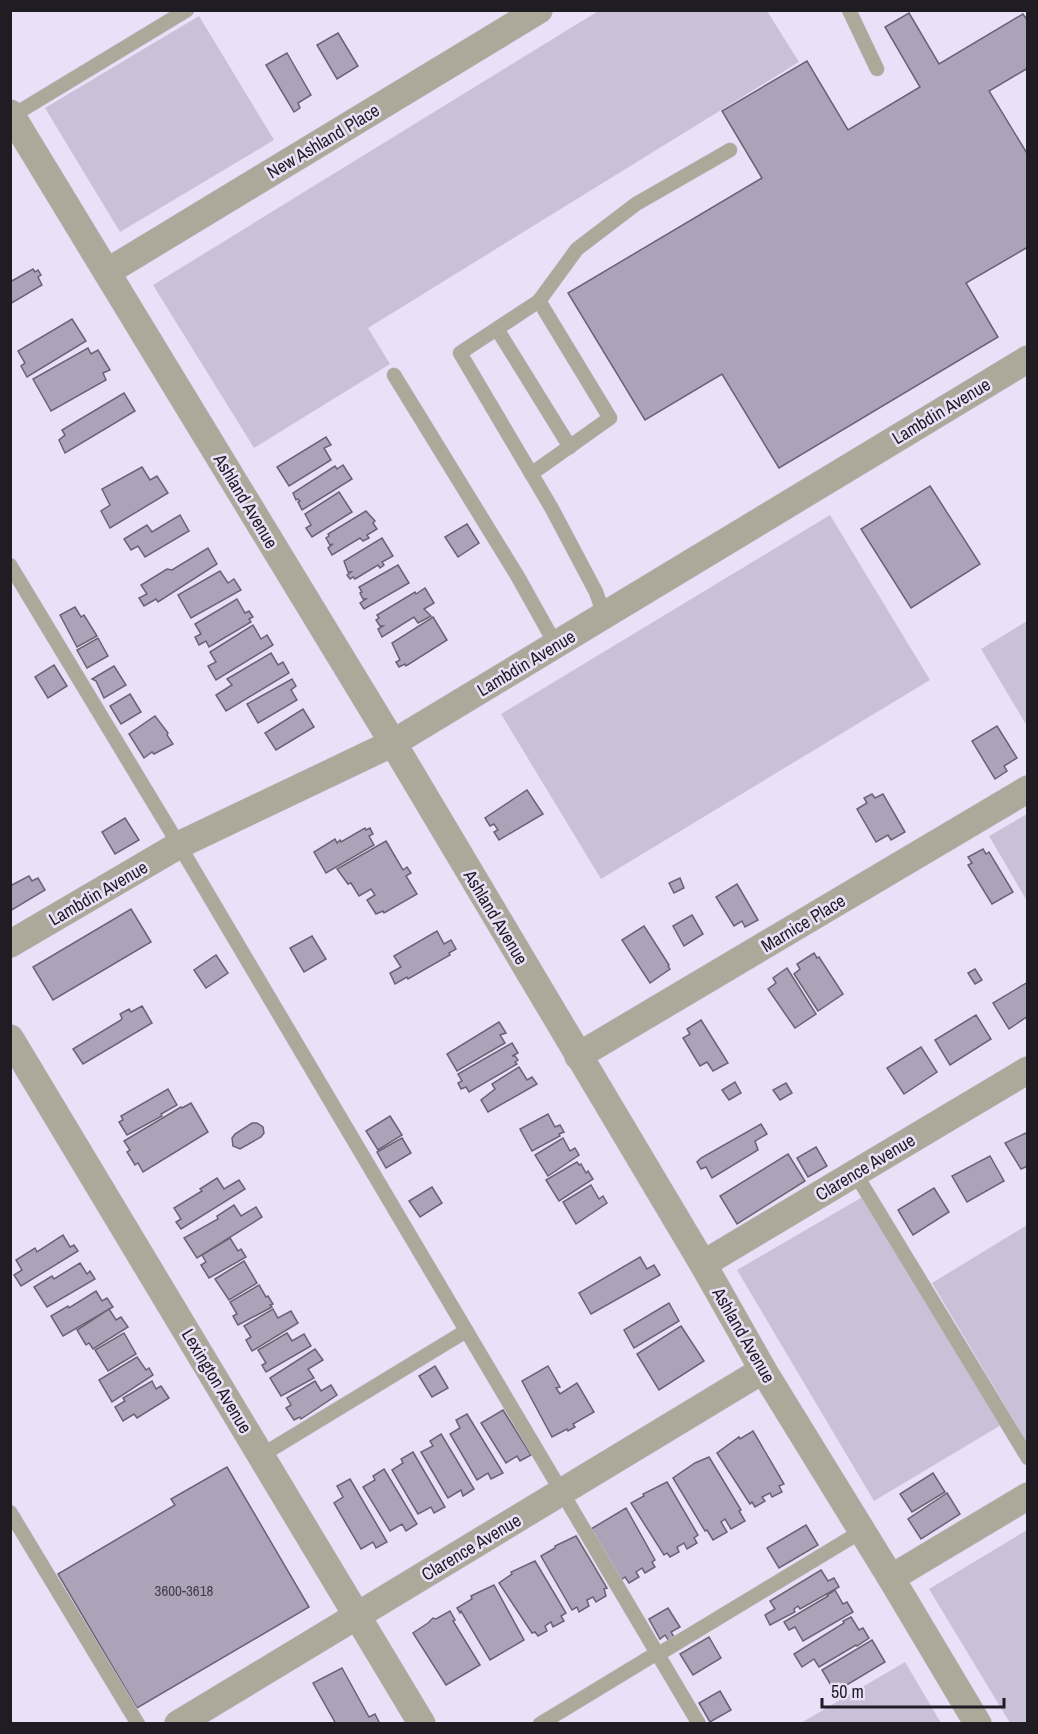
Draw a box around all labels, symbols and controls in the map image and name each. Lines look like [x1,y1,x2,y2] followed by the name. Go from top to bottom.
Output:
[262,98,384,184] street label: New Ashland Place
[887,372,995,450] street label: Lambdin Avenue
[207,448,284,553] street label: Ashland Avenue
[472,624,580,702] street label: Lambdin Avenue
[44,855,152,931] street label: Lambdin Avenue
[457,864,534,969] street label: Ashland Avenue
[756,888,850,958] street label: Marnice Place
[810,1127,920,1207] street label: Clarence Avenue
[706,1282,781,1387] street label: Ashland Avenue
[176,1324,258,1438] street label: Lexington Avenue
[416,1507,526,1587] street label: Clarence Avenue
[155,1580,214,1601] house number: 3600-3618
[822,1671,1004,1709] scale bar
[831,1679,864,1704] text: 50 m

